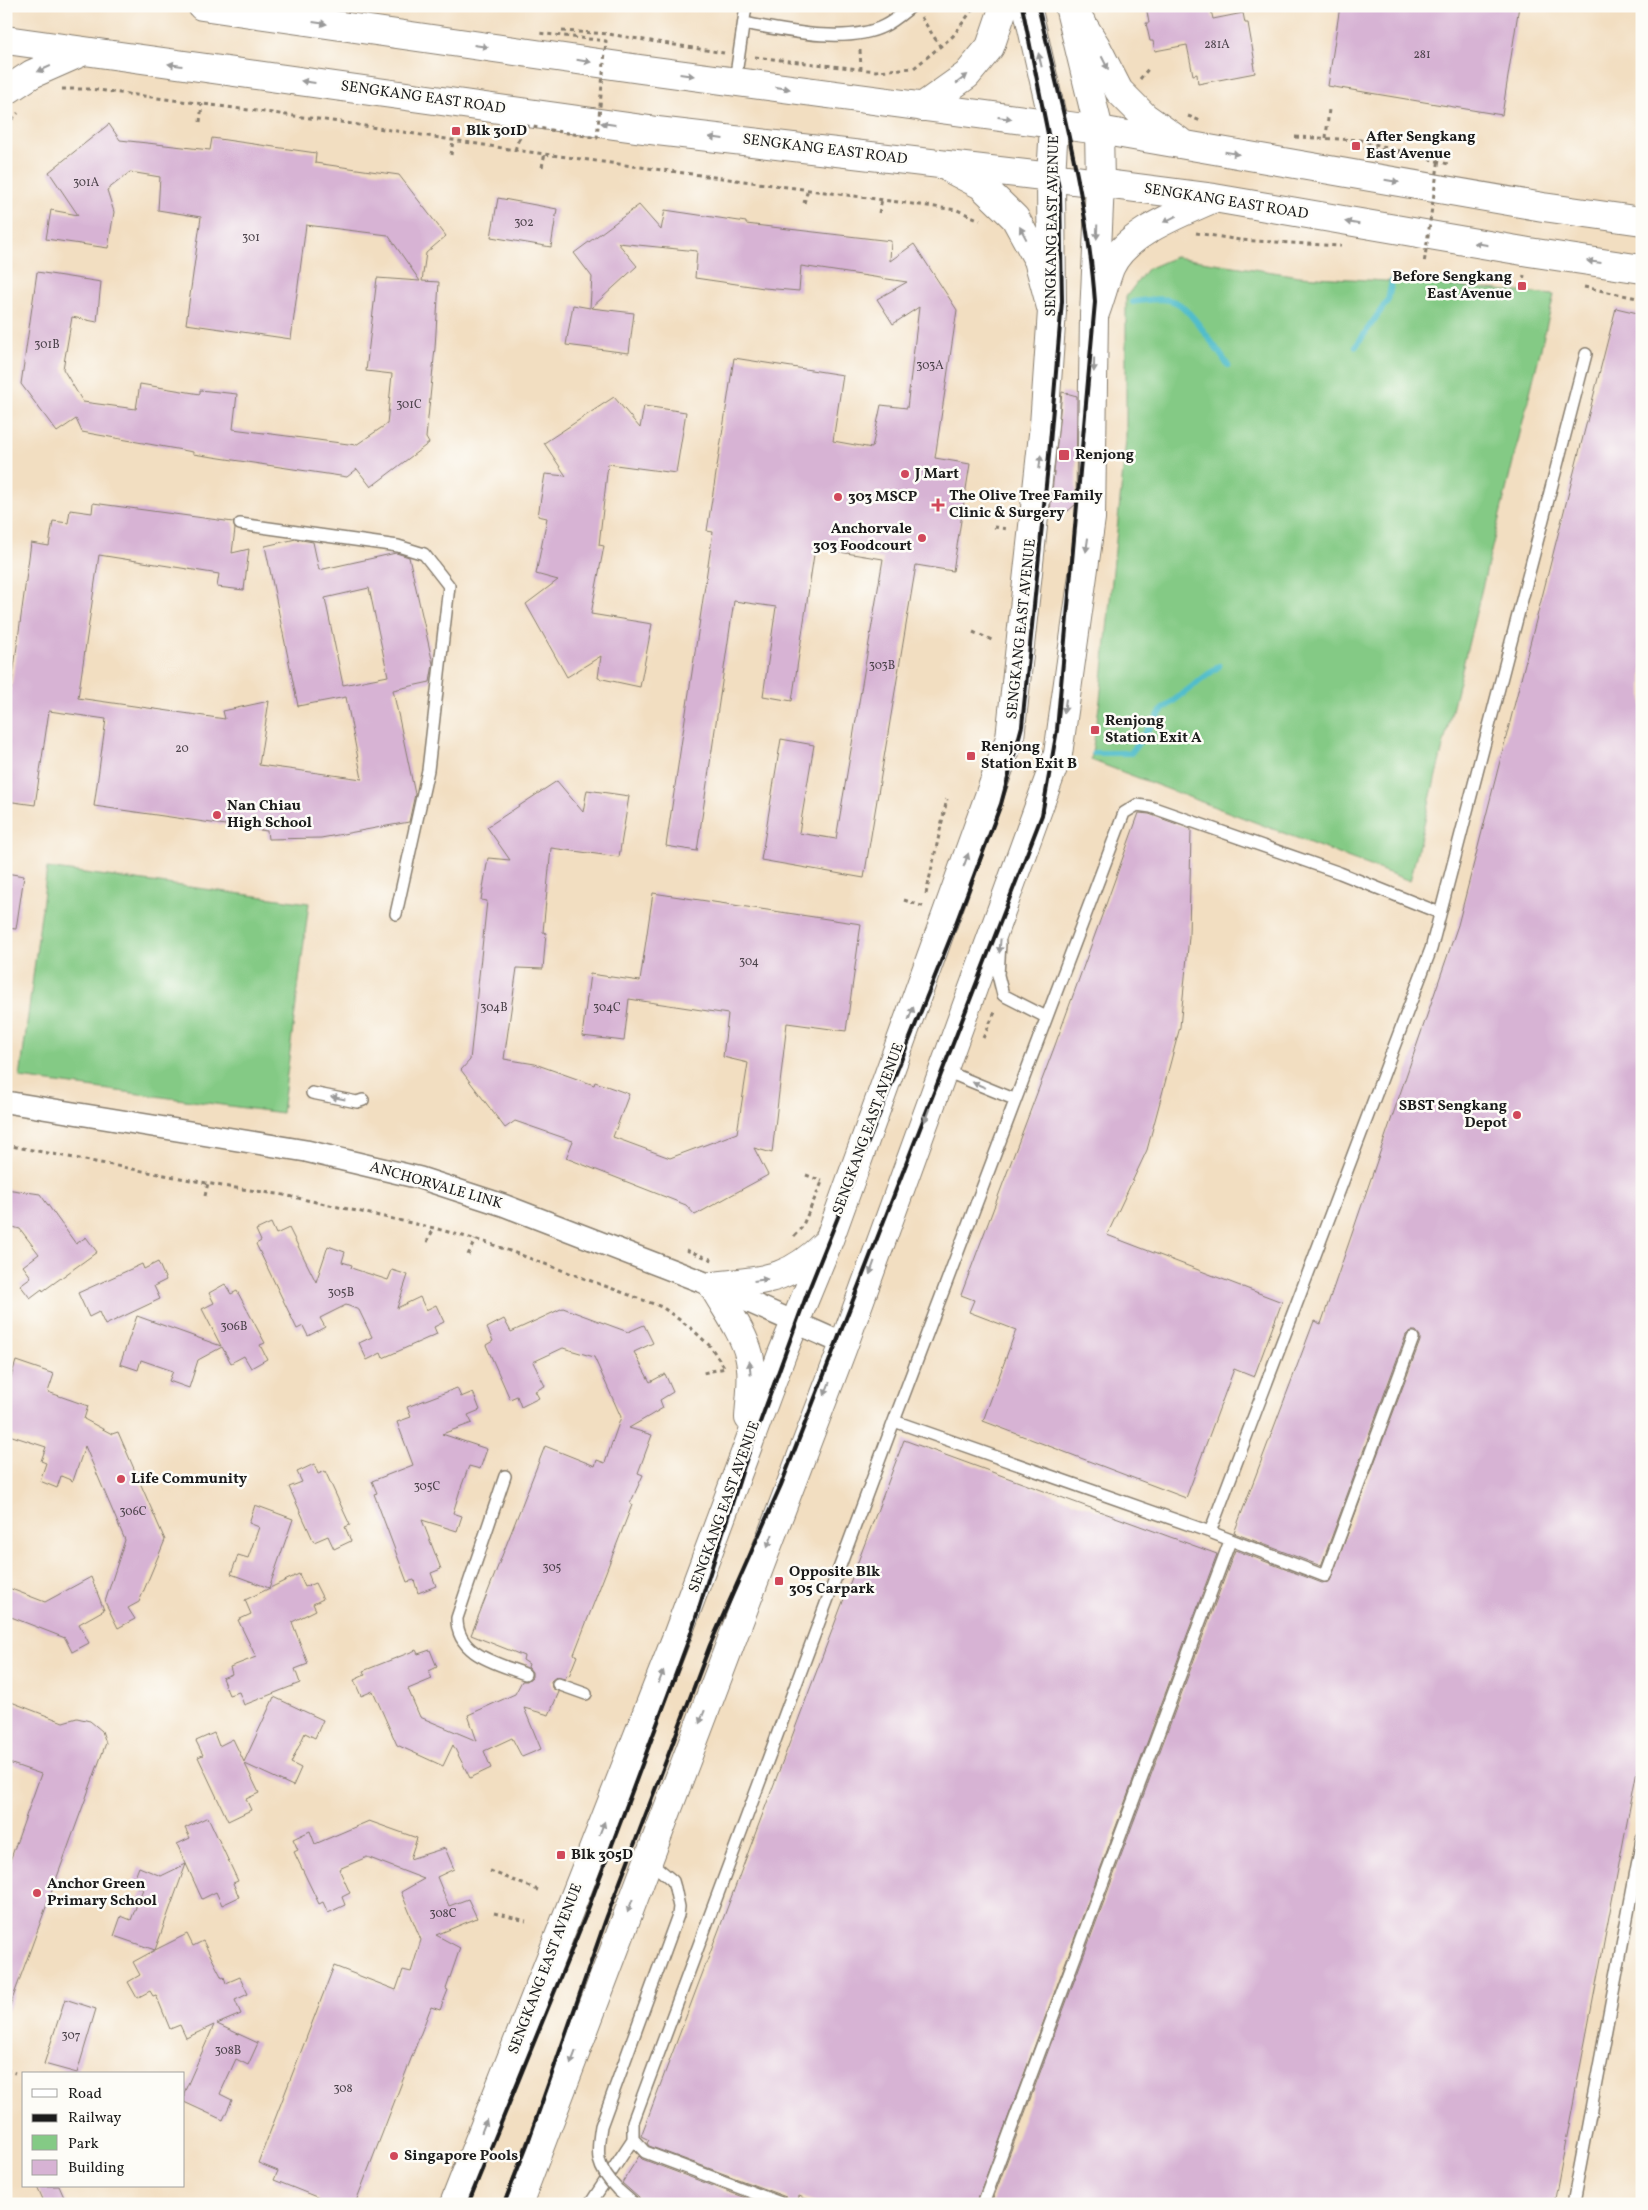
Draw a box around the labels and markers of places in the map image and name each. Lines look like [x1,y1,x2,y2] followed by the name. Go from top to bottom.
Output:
[466,121,527,142] place label: Blk 301D
[450,125,462,137] marker: Blk 301D
[1366,127,1475,165] place label: After Sengkang East Avenue
[1350,140,1362,152] marker: After Sengkang East Avenue
[1393,267,1512,305] place label: Before Sengkang East Avenue
[1516,280,1528,292] marker: Before Sengkang East Avenue
[1075,445,1134,466] place label: Renjong
[1057,448,1071,462] marker: Renjong
[914,464,959,485] place label: J Mart
[899,468,911,480] marker: J Mart
[949,486,1103,524] place label: The Olive Tree Family Clinic & Surgery
[848,487,918,508] place label: 303 MSCP
[832,491,844,503] marker: 303 MSCP
[931,498,945,512] marker: The Olive Tree Family Clinic & Surgery
[813,519,912,557] place label: Anchorvale 303 Foodcourt
[916,532,928,544] marker: Anchorvale 303 Foodcourt
[1105,711,1202,749] place label: Renjong Station Exit A
[1089,724,1101,736] marker: Renjong Station Exit A
[981,737,1077,775] place label: Renjong Station Exit B
[965,750,977,762] marker: Renjong Station Exit B
[227,796,312,834] place label: Nan Chiau High School
[211,809,223,821] marker: Nan Chiau High School
[1399,1096,1507,1134] place label: SBST Sengkang Depot
[1511,1109,1523,1121] marker: SBST Sengkang Depot
[131,1469,248,1490] place label: Life Community
[115,1473,127,1485] marker: Life Community
[789,1562,880,1600] place label: Opposite Blk 305 Carpark
[773,1575,785,1587] marker: Opposite Blk 305 Carpark
[571,1845,633,1866] place label: Blk 305D
[555,1849,567,1861] marker: Blk 305D
[47,1874,157,1912] place label: Anchor Green Primary School
[31,1887,43,1899] marker: Anchor Green Primary School
[404,2146,518,2167] place label: Singapore Pools
[388,2150,400,2162] marker: Singapore Pools

